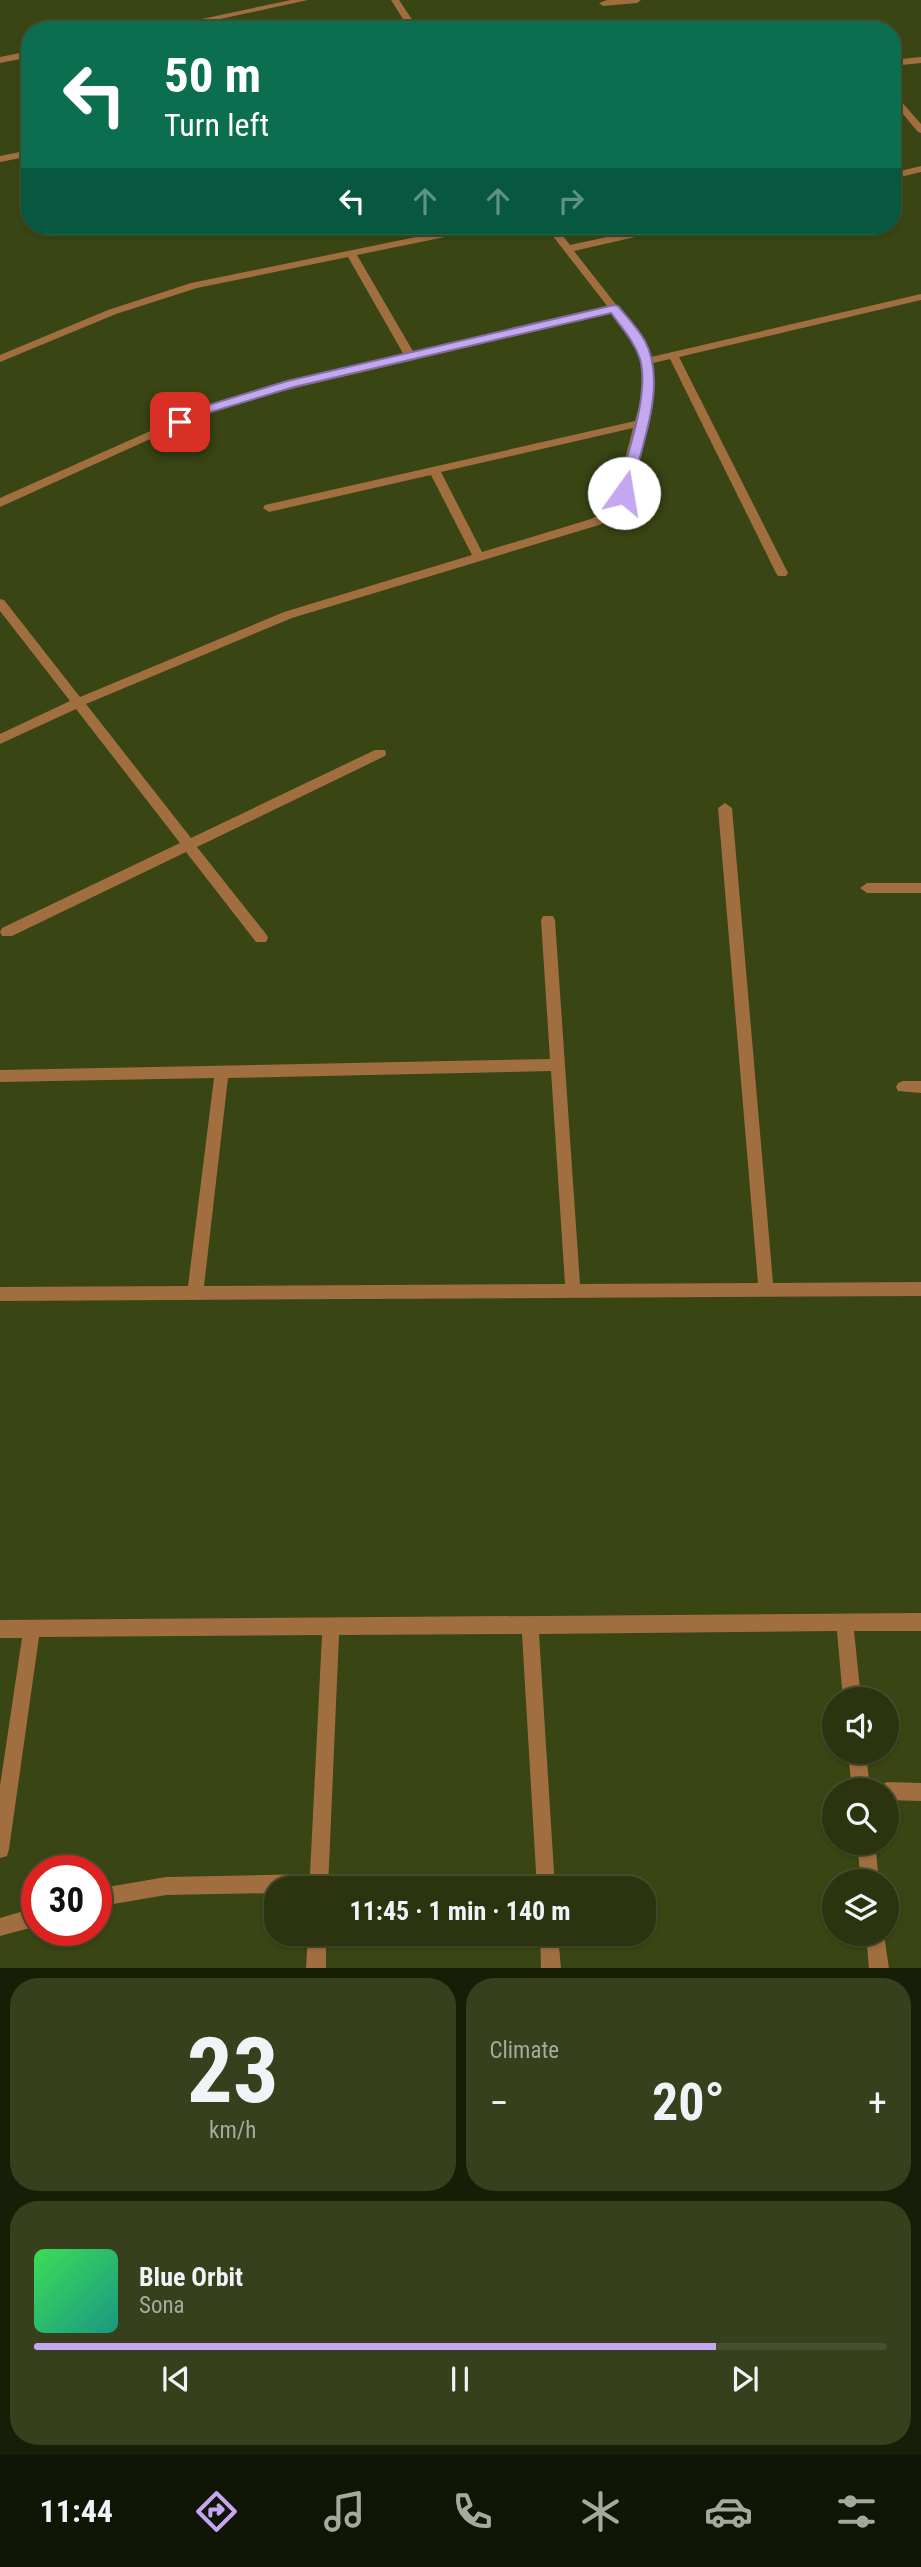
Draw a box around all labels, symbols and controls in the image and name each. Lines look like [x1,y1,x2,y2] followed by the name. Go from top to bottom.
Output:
[164,47,261,104] text: 50 m
[49,49,140,140] icon: left
[164,106,269,144] text: Turn left
[333,182,371,220] icon: left
[406,182,444,220] icon: ahead
[479,182,517,220] icon: ahead
[552,182,590,220] icon: right
[150,392,210,452] pin
[161,403,199,441] icon: arrive
[587,456,661,530] position arrow
[822,1687,899,1946] map controls
[822,1687,899,1764] button: sound
[822,1778,899,1855] button: search
[21,1855,112,1946] speed limit sign: 30
[822,1869,899,1946] button: layers
[350,1896,570,1926] text: 11:45 · 1 min · 140 m
[187,2018,279,2124] text: 23
[490,2037,559,2064] text: Climate
[652,2072,725,2133] text: 20°
[490,2081,509,2125] text: −
[868,2081,887,2125] text: +
[209,2117,256,2144] text: km/h
[139,2262,243,2292] text: Blue Orbit
[139,2292,185,2319] text: Sona
[157,2360,195,2398] icon: previous
[441,2360,479,2398] icon: pause
[726,2360,764,2398] icon: next
[192,2487,241,2536] icon: directions
[320,2487,369,2536] icon: music
[448,2487,497,2536] icon: phone
[576,2487,625,2536] icon: climate
[704,2487,753,2536] icon: car
[832,2487,881,2536] icon: filters
[40,2492,113,2530] text: 11:44

